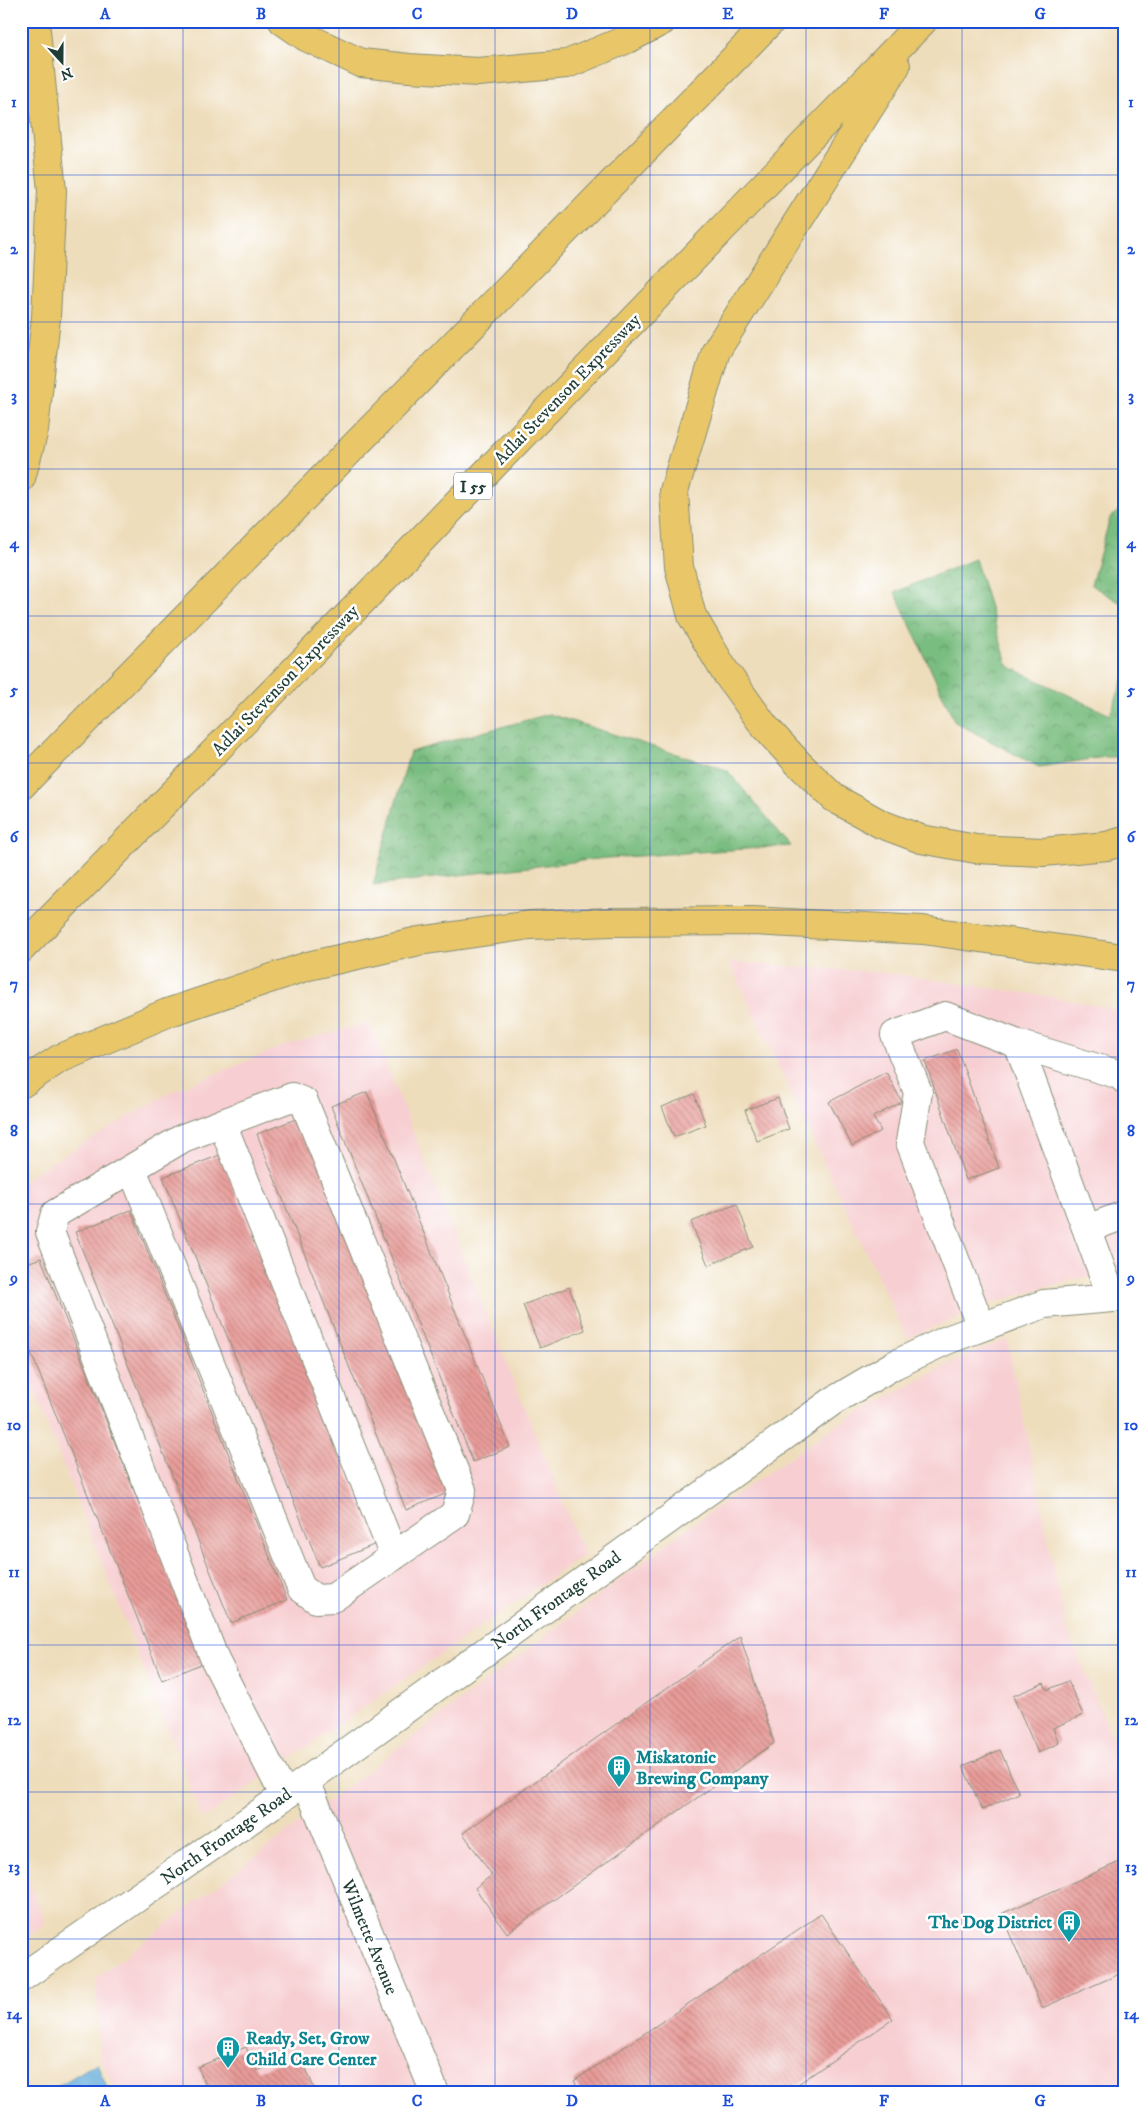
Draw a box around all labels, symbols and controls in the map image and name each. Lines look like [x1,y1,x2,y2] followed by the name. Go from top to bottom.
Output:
[99,4,111,24] text: A
[256,4,266,24] text: B
[412,4,422,24] text: C
[566,4,578,24] text: D
[722,4,734,24] text: E
[879,4,889,24] text: F
[1034,4,1046,24] text: G
[38,38,88,88] north arrow
[57,63,75,84] text: N
[11,92,17,112] text: 1
[1128,92,1134,112] text: 1
[10,239,19,259] text: 2
[1127,239,1136,259] text: 2
[490,309,646,470] street label: Adlai Stevenson Expressway
[11,386,17,406] text: 3
[1128,386,1134,406] text: 3
[454,472,492,500] road number: I 55
[8,533,19,553] text: 4
[1125,533,1136,553] text: 4
[208,600,364,761] street label: Adlai Stevenson Expressway
[9,680,18,700] text: 5
[1126,680,1135,700] text: 5
[10,827,20,847] text: 6
[1127,827,1137,847] text: 6
[10,974,18,994] text: 7
[1127,974,1135,994] text: 7
[10,1121,18,1141] text: 8
[1127,1121,1135,1141] text: 8
[9,1268,18,1288] text: 9
[1126,1268,1135,1288] text: 9
[7,1415,22,1435] text: 10
[1124,1415,1139,1435] text: 10
[488,1546,626,1655] street label: North Frontage Road
[8,1562,20,1582] text: 11
[1125,1562,1137,1582] text: 11
[7,1710,22,1730] text: 12
[1124,1710,1139,1730] text: 12
[636,1747,769,1790] place label: Miskatonic Brewing Company
[606,1754,632,1788] building icon: Miskatonic Brewing Company
[157,1783,296,1890] street label: North Frontage Road
[8,1857,20,1877] text: 13
[1125,1857,1137,1877] text: 13
[336,1876,402,1998] street label: Wilmette Avenue
[1056,1909,1082,1943] building icon: The Dog District
[927,1912,1052,1934] place label: The Dog District
[6,2004,22,2024] text: 14
[1123,2004,1139,2024] text: 14
[246,2028,377,2071] place label: Ready, Set, Grow Child Care Center
[215,2035,241,2069] building icon: Ready, Set, Grow Child Care Center
[99,2091,111,2111] text: A
[256,2091,266,2111] text: B
[412,2091,422,2111] text: C
[566,2091,578,2111] text: D
[722,2091,734,2111] text: E
[879,2091,889,2111] text: F
[1034,2091,1046,2111] text: G

